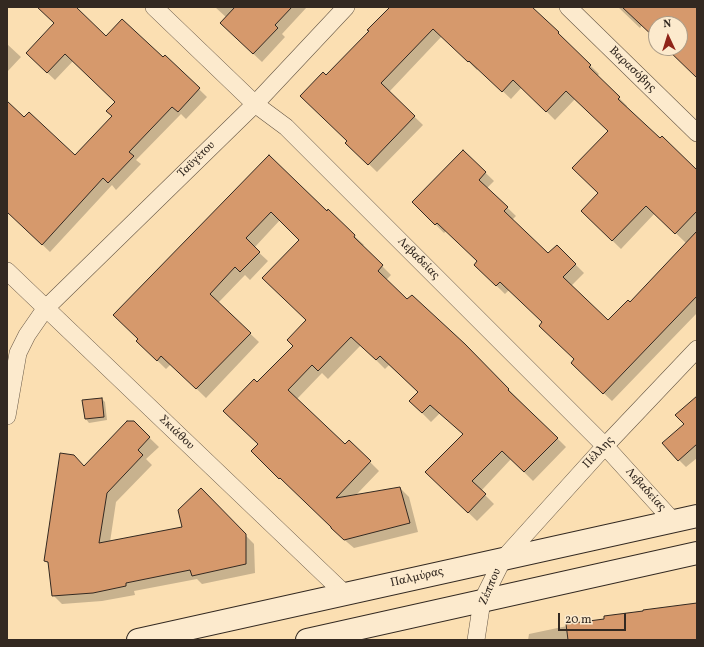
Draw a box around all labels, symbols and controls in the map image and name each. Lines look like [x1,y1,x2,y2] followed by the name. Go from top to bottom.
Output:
[648,16,688,56] north arrow
[663,17,672,32] text: N
[605,44,659,96] street label: Βαρασόβης
[175,139,219,181] street label: Ταϋγέτου
[394,235,442,283] street label: Λεβαδείας
[155,413,197,453] street label: Σκιάθου
[580,434,618,472] street label: Πέλλης
[622,465,668,515] street label: Λεβαδείας
[389,565,445,591] street label: Παλμύρας
[477,566,505,608] street label: Ζέππου
[560,605,628,631] scale bar
[565,612,592,628] text: 20 m

